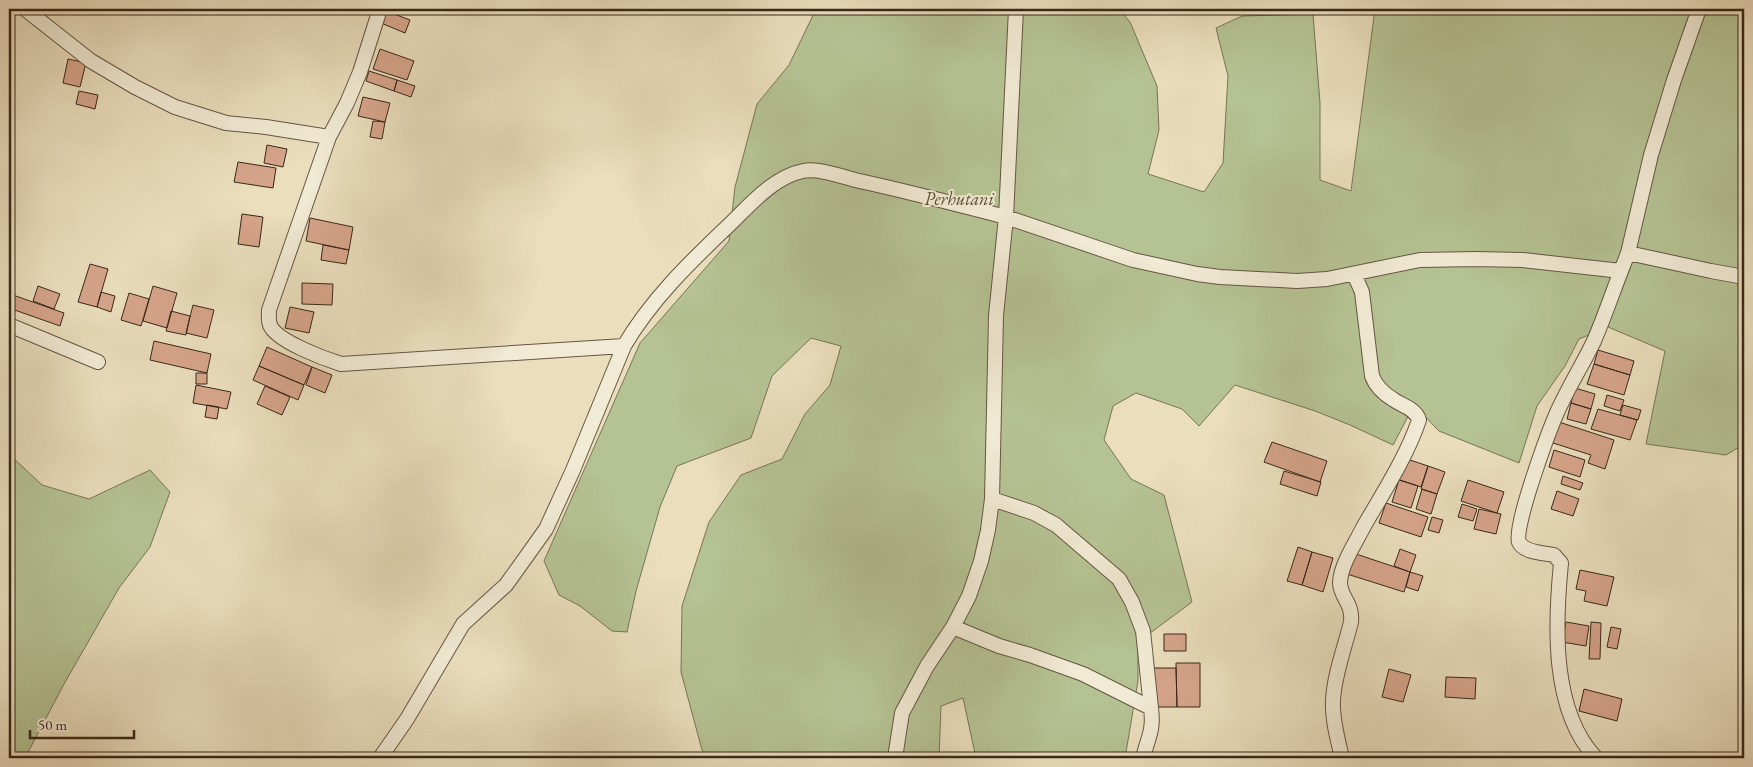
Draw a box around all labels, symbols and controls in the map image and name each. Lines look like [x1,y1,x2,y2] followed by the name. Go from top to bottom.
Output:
[924,187,995,210] park label: Perhutani
[30,707,134,739] scale bar
[38,715,67,734] text: 50 m

